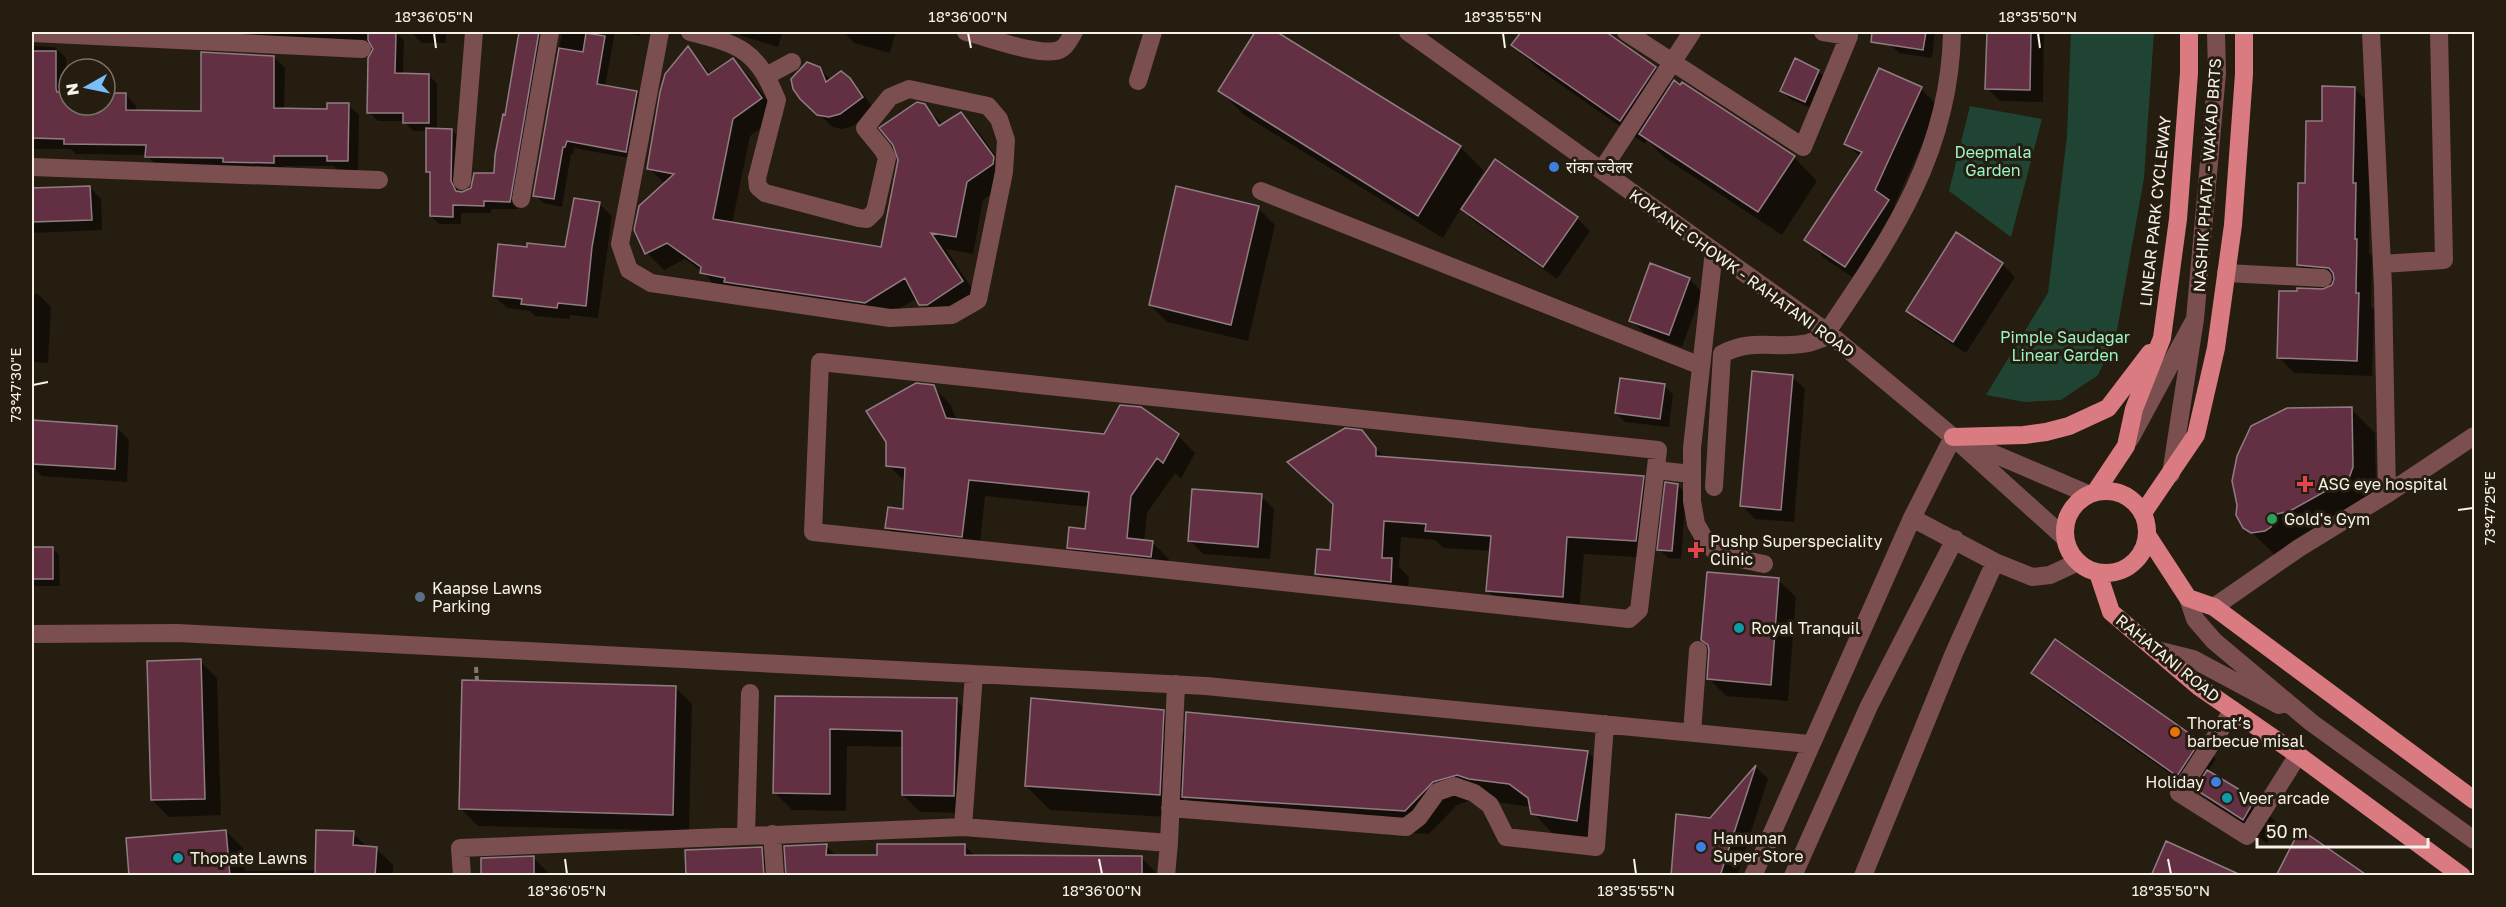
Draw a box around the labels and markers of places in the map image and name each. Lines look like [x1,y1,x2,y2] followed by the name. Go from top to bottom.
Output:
[1566,157,1633,177] place label: रांका ज्वेलर
[1547,160,1561,174] marker: रांका ज्वेलर
[2318,474,2448,494] place label: ASG eye hospital
[2296,475,2314,493] marker: ASG eye hospital
[2284,509,2370,529] place label: Gold's Gym
[2265,512,2279,526] marker: Gold's Gym
[1710,531,1882,569] place label: Pushp Superspeciality Clinic
[1687,541,1705,559] marker: Pushp Superspeciality Clinic
[432,578,542,616] place label: Kaapse Lawns Parking
[413,590,427,604] marker: Kaapse Lawns Parking
[1751,618,1860,638] place label: Royal Tranquil
[1732,621,1746,635] marker: Royal Tranquil
[2187,713,2304,751] place label: Thorat’s barbecue misal
[2168,725,2182,739] marker: Thorat’s barbecue misal
[2145,772,2204,792] place label: Holiday
[2209,775,2223,789] marker: Holiday
[2239,788,2330,808] place label: Veer arcade
[2220,791,2234,805] marker: Veer arcade
[1713,828,1804,866] place label: Hanuman Super Store
[1694,840,1708,854] marker: Hanuman Super Store
[190,848,307,868] place label: Thopate Lawns
[171,851,185,865] marker: Thopate Lawns

